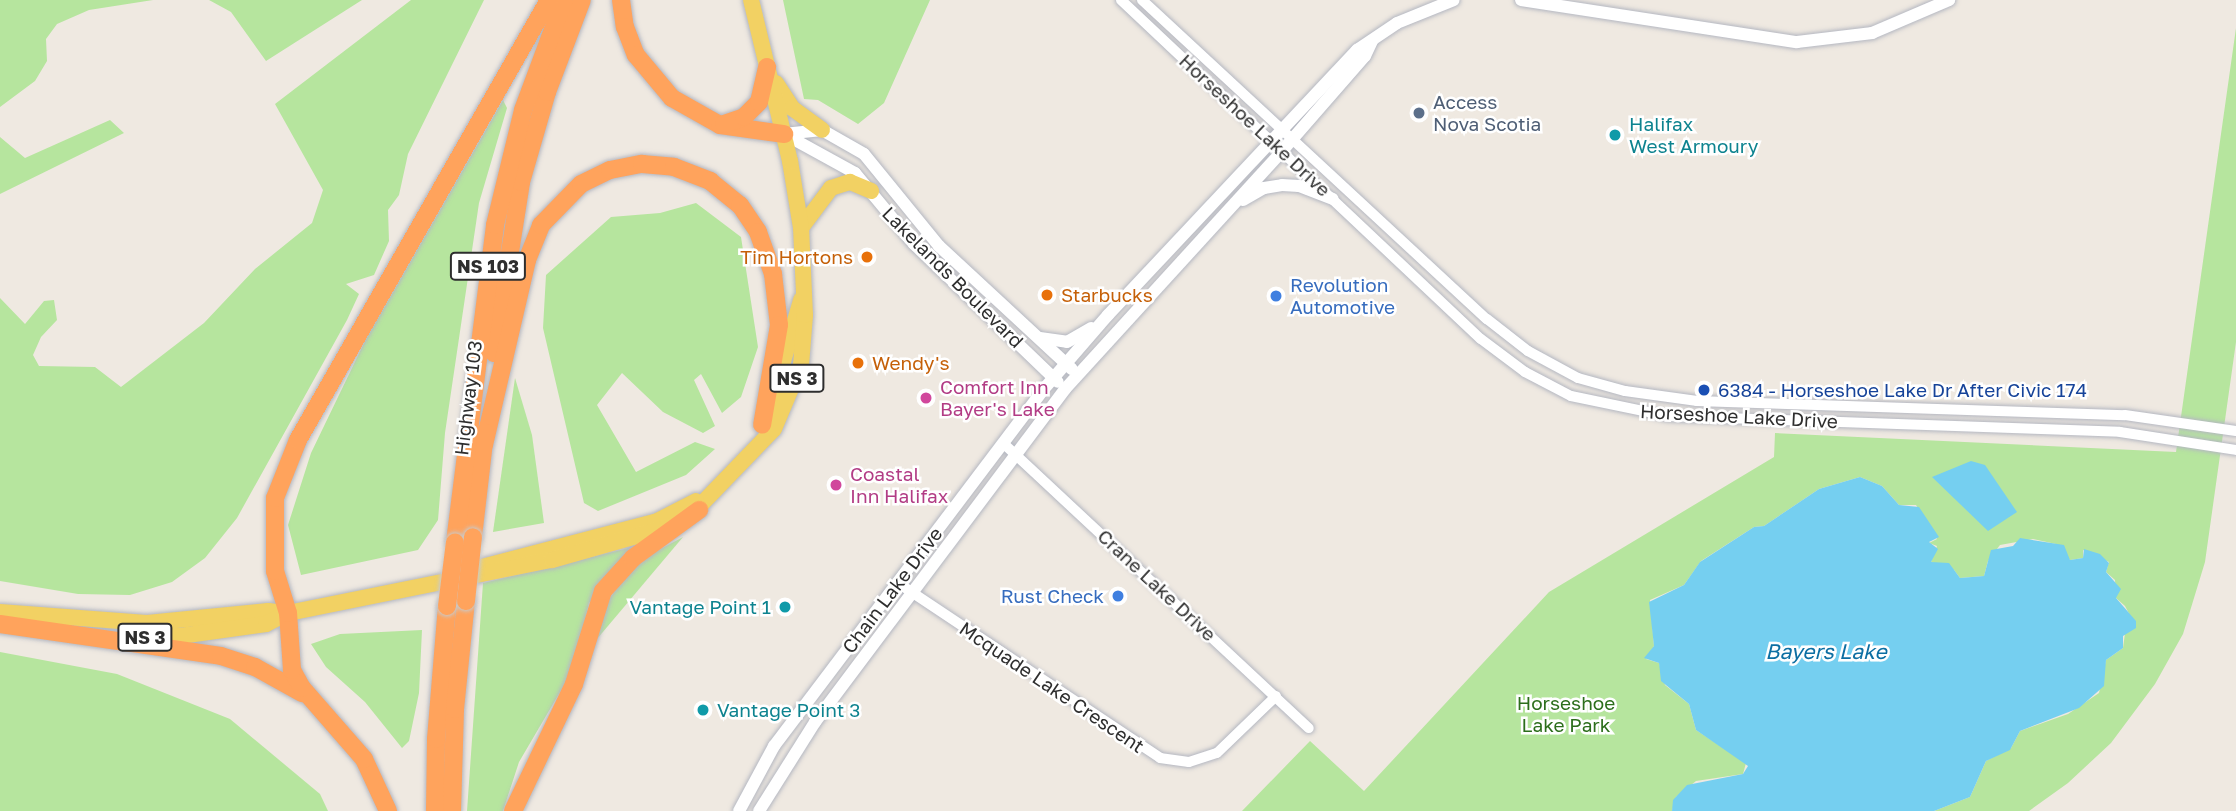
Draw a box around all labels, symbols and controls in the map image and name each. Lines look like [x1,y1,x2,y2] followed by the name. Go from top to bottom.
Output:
[1175,49,1335,201] street label: Horseshoe Lake Drive
[1433,91,1541,135] place label: Access Nova Scotia
[1411,105,1427,121] marker: Access Nova Scotia
[1629,113,1758,157] place label: Halifax West Armoury
[1607,127,1623,143] marker: Halifax West Armoury
[878,202,1028,352] street label: Lakelands Boulevard
[740,246,853,268] place label: Tim Hortons
[859,249,875,265] marker: Tim Hortons
[449,252,526,280] road number: NS 103
[1290,274,1395,318] place label: Revolution Automotive
[1061,284,1153,306] place label: Starbucks
[1039,287,1055,303] marker: Starbucks
[1268,288,1284,304] marker: Revolution Automotive
[450,339,486,457] street label: Highway 103
[872,352,950,374] place label: Wendy's
[850,355,866,371] marker: Wendy's
[769,364,825,392] road number: NS 3
[940,376,1055,420] place label: Comfort Inn Bayer's Lake
[1718,379,2087,401] place label: 6384 - Horseshoe Lake Dr After Civic 174
[1696,382,1712,398] marker: 6384 - Horseshoe Lake Dr After Civic 174
[918,390,934,406] marker: Comfort Inn Bayer's Lake
[1639,399,1839,433] street label: Horseshoe Lake Drive
[850,463,948,507] place label: Coastal Inn Halifax
[828,477,844,493] marker: Coastal Inn Halifax
[837,523,947,657] street label: Chain Lake Drive
[1093,524,1221,646] street label: Crane Lake Drive
[1001,585,1104,607] place label: Rust Check
[1110,588,1126,604] marker: Rust Check
[630,596,771,618] place label: Vantage Point 1
[777,599,793,615] marker: Vantage Point 1
[955,617,1149,757] street label: Mcquade Lake Crescent
[117,622,173,652] road number: NS 3
[1765,638,1887,664] water label: Bayers Lake
[1517,692,1615,736] park label: Horseshoe Lake Park
[717,699,860,721] place label: Vantage Point 3
[695,702,711,718] marker: Vantage Point 3

